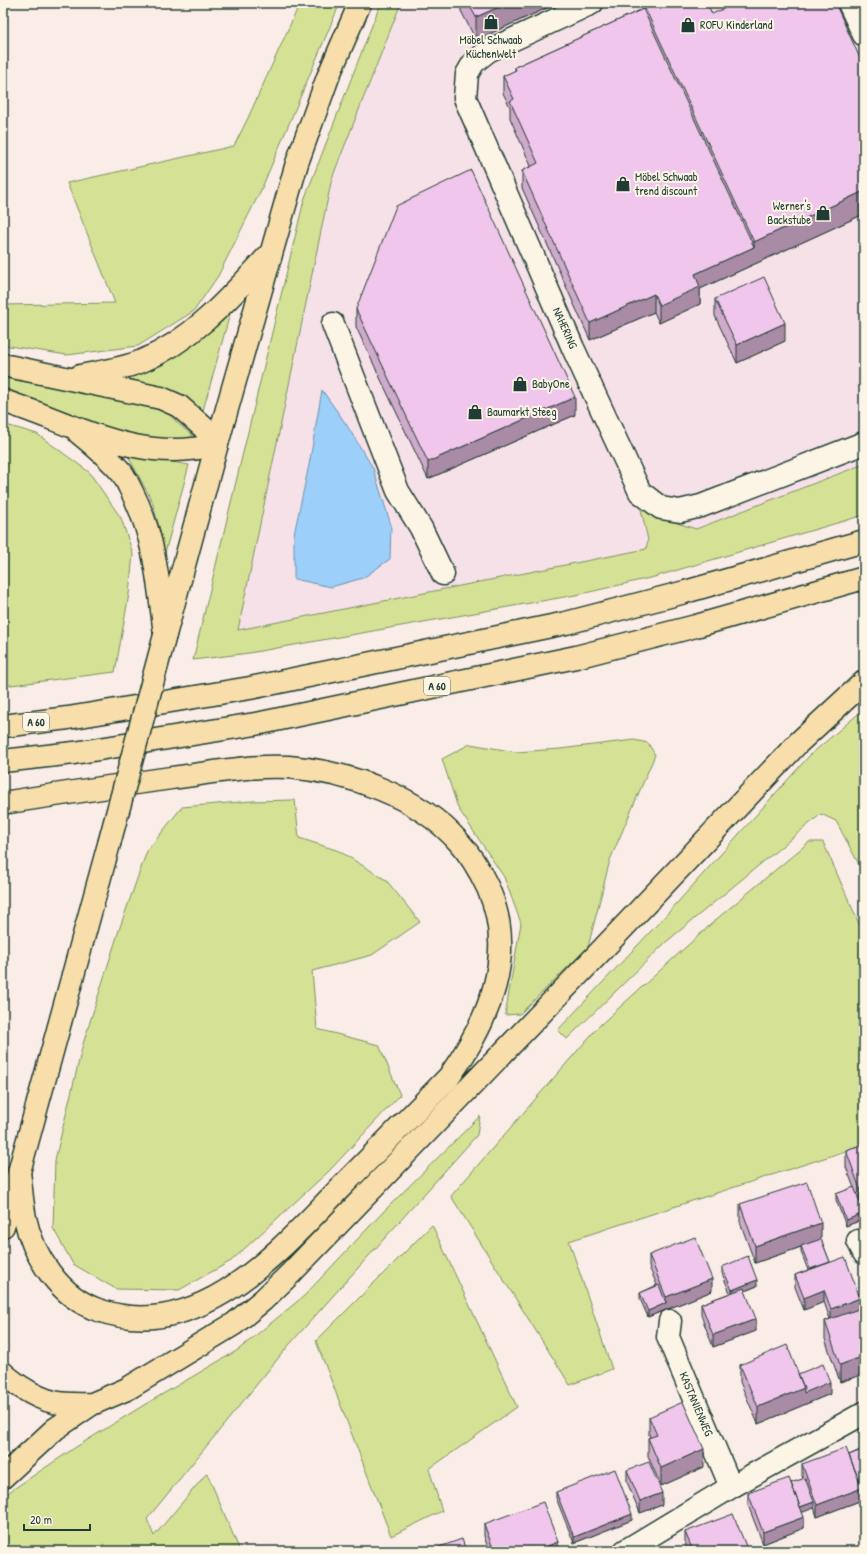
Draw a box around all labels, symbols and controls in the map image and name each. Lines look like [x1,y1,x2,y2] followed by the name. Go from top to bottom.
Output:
[482,13,500,31] shop icon: Möbel Schwaab KüchenWelt
[679,16,697,34] shop icon: ROFU Kinderland
[700,16,773,33] place label: ROFU Kinderland
[460,31,522,62] place label: Möbel Schwaab KüchenWelt
[635,168,698,199] place label: Möbel Schwaab trend discount
[614,175,632,193] shop icon: Möbel Schwaab trend discount
[767,197,811,228] place label: Werner's Backstube
[814,204,832,222] shop icon: Werner's Backstube
[549,304,582,351] street label: NAHERING
[511,375,529,393] shop icon: BabyOne
[532,375,570,392] place label: BabyOne
[466,403,484,421] shop icon: Baumarkt Steeg
[487,403,556,420] place label: Baumarkt Steeg
[424,677,450,695] road number: A 60
[23,713,49,731] road number: A 60
[675,1369,718,1439] street label: KASTANIENWEG
[24,1506,90,1532] scale bar
[30,1511,52,1528] text: 20 m

